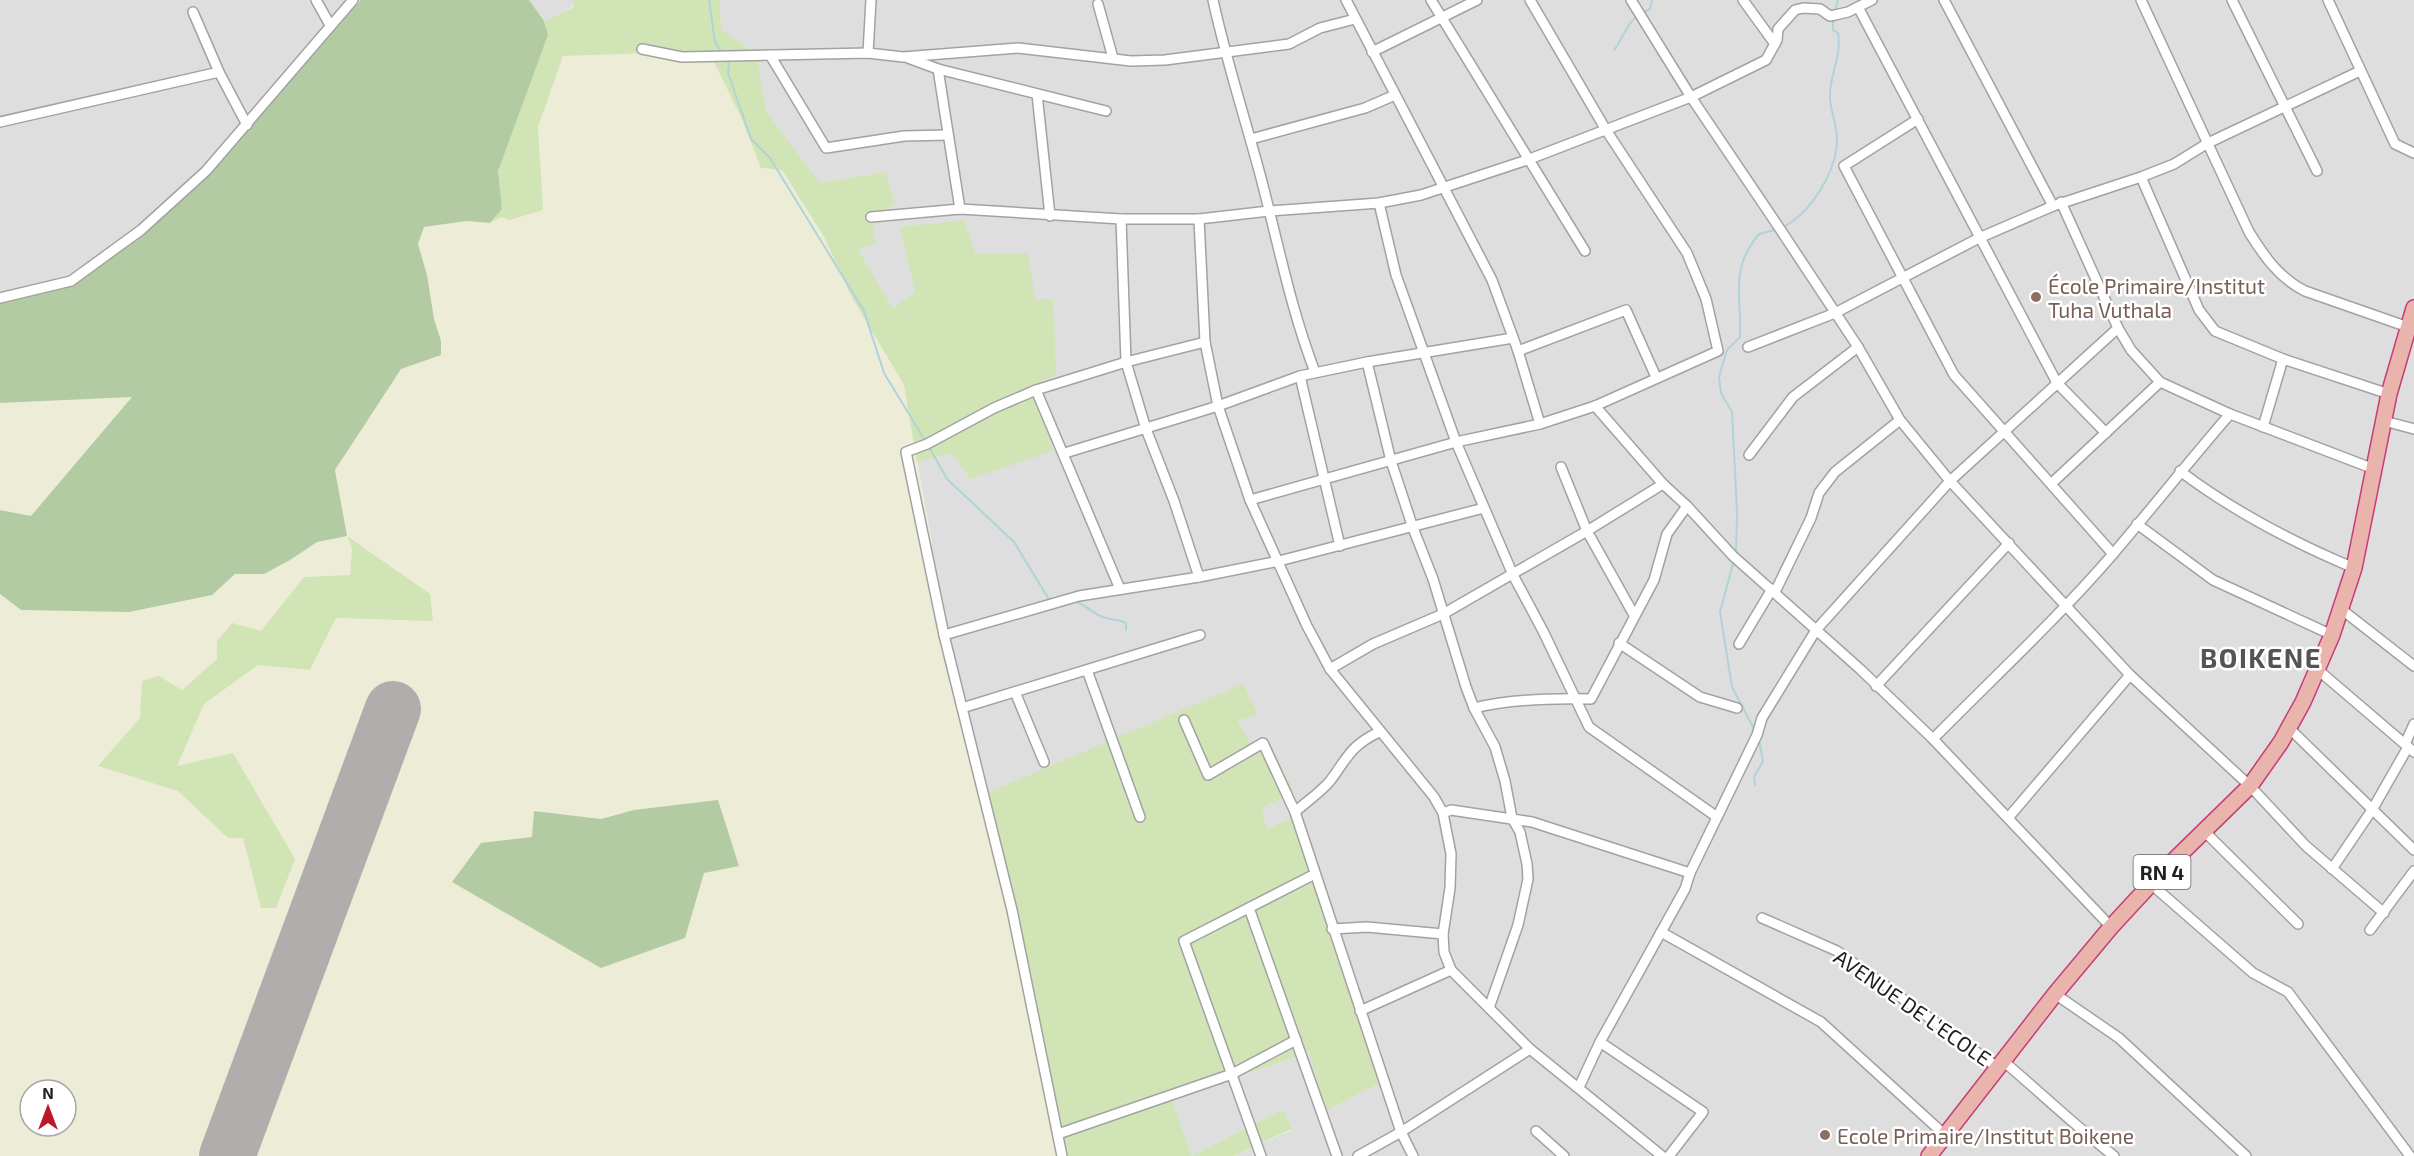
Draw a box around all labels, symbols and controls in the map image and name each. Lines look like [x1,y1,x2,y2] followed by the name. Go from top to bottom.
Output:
[2048,273,2265,322] place label: École Primaire/Institut Tuha Vuthala
[2029,290,2043,304] marker: École Primaire/Institut Tuha Vuthala
[2200,641,2322,673] district label: BOIKENE
[2134,855,2190,889] road number: RN 4
[1830,943,1996,1071] street label: AVENUE DE L'ECOLE
[18,1078,78,1138] north arrow
[42,1083,54,1102] text: N
[1837,1123,2134,1148] place label: Ecole Primaire/Institut Boikene
[1818,1128,1832,1142] marker: Ecole Primaire/Institut Boikene

